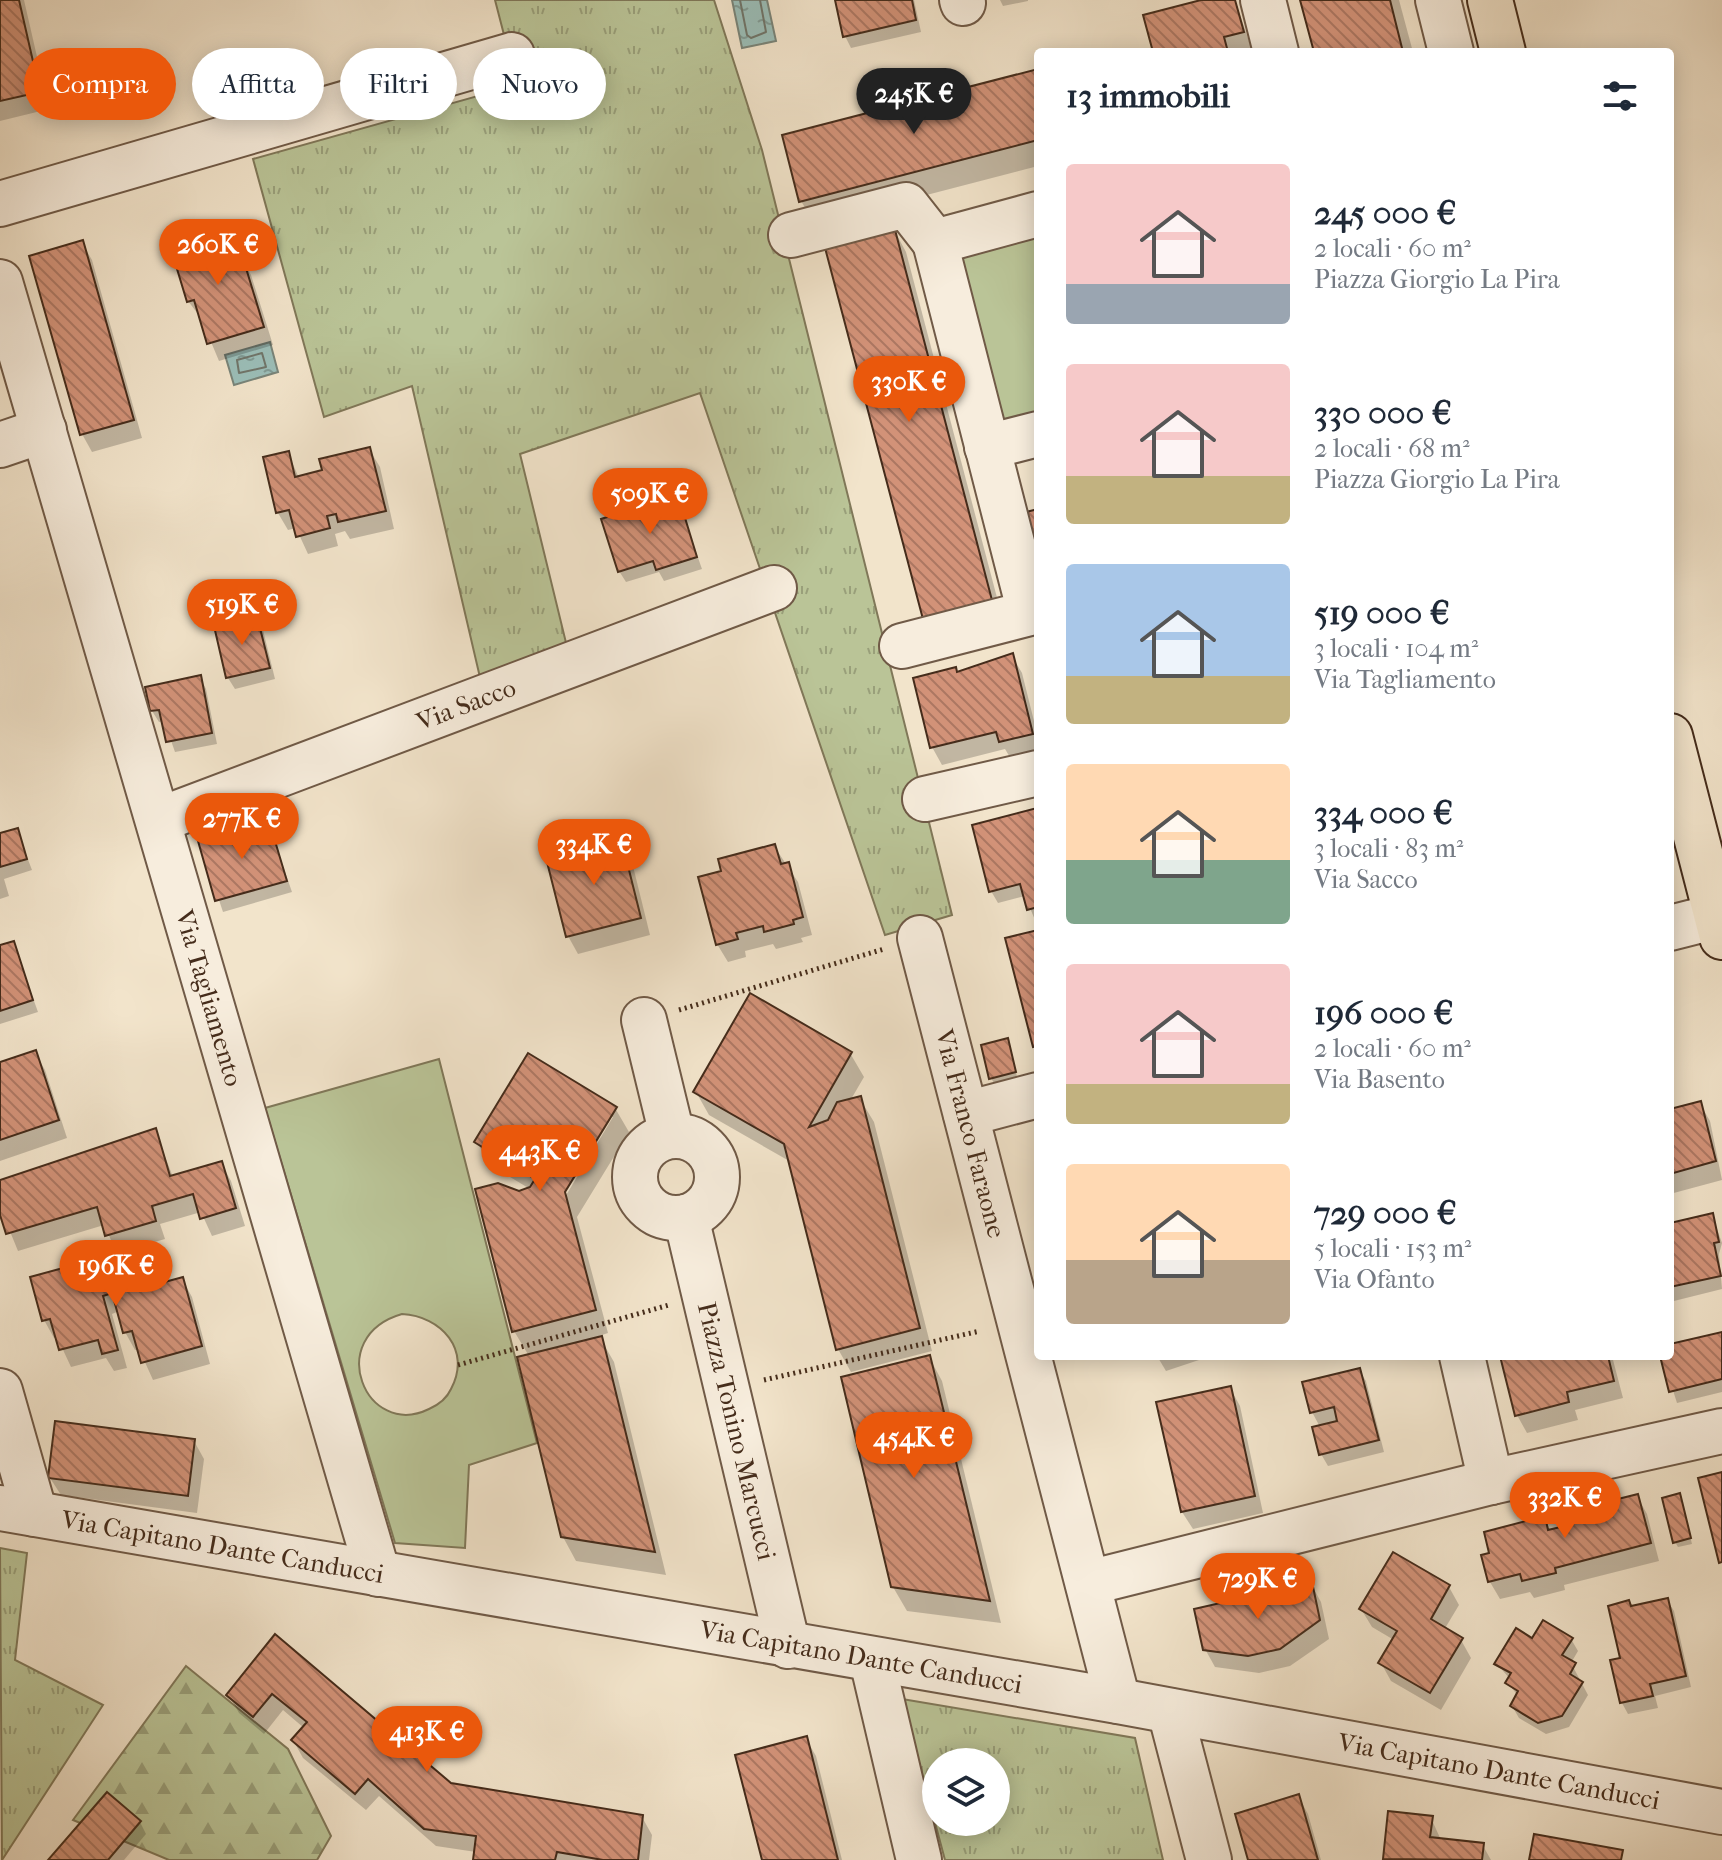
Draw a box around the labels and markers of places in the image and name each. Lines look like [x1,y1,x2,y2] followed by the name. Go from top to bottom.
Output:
[849,68,979,136] pin: 245K €
[153,219,283,287] pin: 260K €
[844,356,974,424] pin: 330K €
[585,468,715,536] pin: 509K €
[177,579,307,647] pin: 519K €
[177,793,307,861] pin: 277K €
[529,819,659,887] pin: 334K €
[475,1125,605,1193] pin: 443K €
[51,1240,181,1308] pin: 196K €
[849,1412,979,1480] pin: 454K €
[1500,1472,1630,1540] pin: 332K €
[1193,1553,1323,1621] pin: 729K €
[362,1706,492,1774] pin: 413K €

